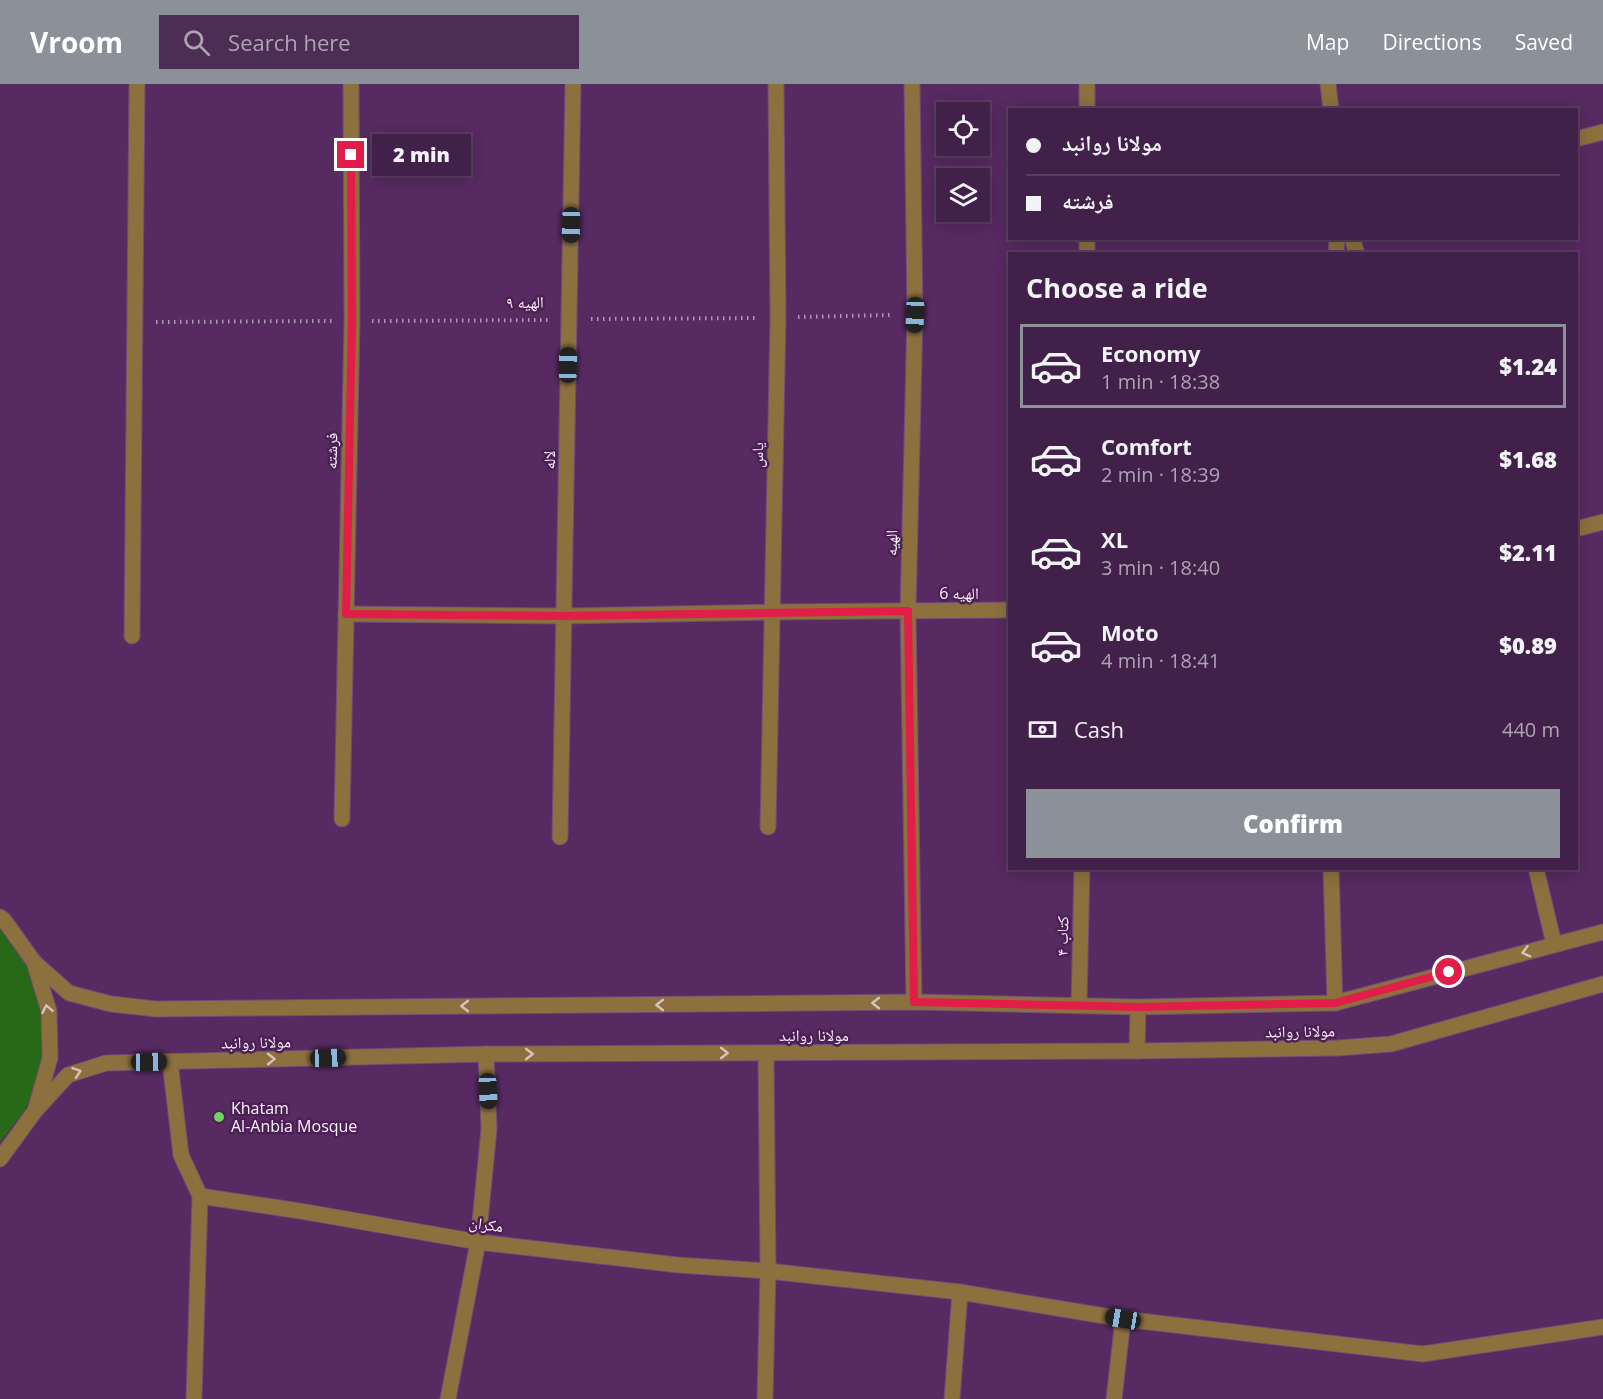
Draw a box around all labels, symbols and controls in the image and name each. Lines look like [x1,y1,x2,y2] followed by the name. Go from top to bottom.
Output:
[159,15,579,69] search box
[30,23,123,61] text: Vroom
[180,26,213,59] icon: search
[228,27,351,57] text: Search here
[1306,28,1349,56] text: Map
[1382,28,1482,56] text: Directions
[1515,28,1573,56] text: Saved
[936,102,990,222] map controls
[936,102,990,156] button: locate
[1062,127,1162,157] text: مولانا روانبد
[372,134,471,176] callout: 2 min
[337,141,364,168] route end
[393,141,450,168] text: 2 min
[936,168,990,222] button: layers
[1062,185,1114,215] text: فرشته
[562,207,580,243] car
[1026,269,1208,306] text: Choose a ride
[506,291,544,313] street label: الهیه ۹
[905,297,925,333] car
[1101,338,1200,368] text: Economy
[1029,339,1083,393] icon: car
[559,347,577,383] car
[1499,351,1557,381] text: $1.24
[1101,368,1220,395] text: 1 min · 18:38
[1101,431,1192,461] text: Comfort
[320,432,342,470] street label: فرشته
[1029,432,1083,486] icon: car
[746,442,768,468] street label: یاس
[1499,444,1557,474] text: $1.68
[538,450,560,470] street label: لاله
[1101,461,1220,488] text: 2 min · 18:39
[1101,524,1128,554] text: XL
[1029,525,1083,579] icon: car
[880,530,902,556] street label: الهیه
[1499,537,1557,567] text: $2.11
[1101,554,1220,581] text: 3 min · 18:40
[939,582,979,604] street label: الهیه 6
[1101,617,1159,647] text: Moto
[1029,618,1083,672] icon: car
[1499,630,1557,660] text: $0.89
[1101,647,1220,674] text: 4 min · 18:41
[1026,713,1059,746] icon: cash
[1074,714,1124,744] text: Cash
[1502,716,1560,743] text: 440 m
[1026,789,1560,858] button: Confirm
[1051,915,1073,956] street label: کتاب ۴
[1521,944,1531,957] one-way arrow
[1435,958,1462,985] route start
[871,997,880,1009] one-way arrow
[655,998,664,1011] one-way arrow
[460,1000,469,1012] one-way arrow
[41,1005,54,1015] one-way arrow
[1265,1019,1335,1043] street label: مولانا روانبد
[779,1024,849,1046] street label: مولانا روانبد
[221,1030,291,1054] street label: مولانا روانبد
[524,1047,533,1060] one-way arrow
[719,1047,728,1059] one-way arrow
[310,1048,346,1068] car
[131,1053,167,1071] car
[266,1053,275,1065] one-way arrow
[71,1067,82,1080] one-way arrow
[478,1073,498,1109] car
[231,1097,357,1137] place label: Khatam Al-Anbia Mosque
[212,1110,226,1124] marker: Khatam Al-Anbia Mosque
[467,1211,505,1237] street label: مکران
[1104,1307,1142,1331] car

